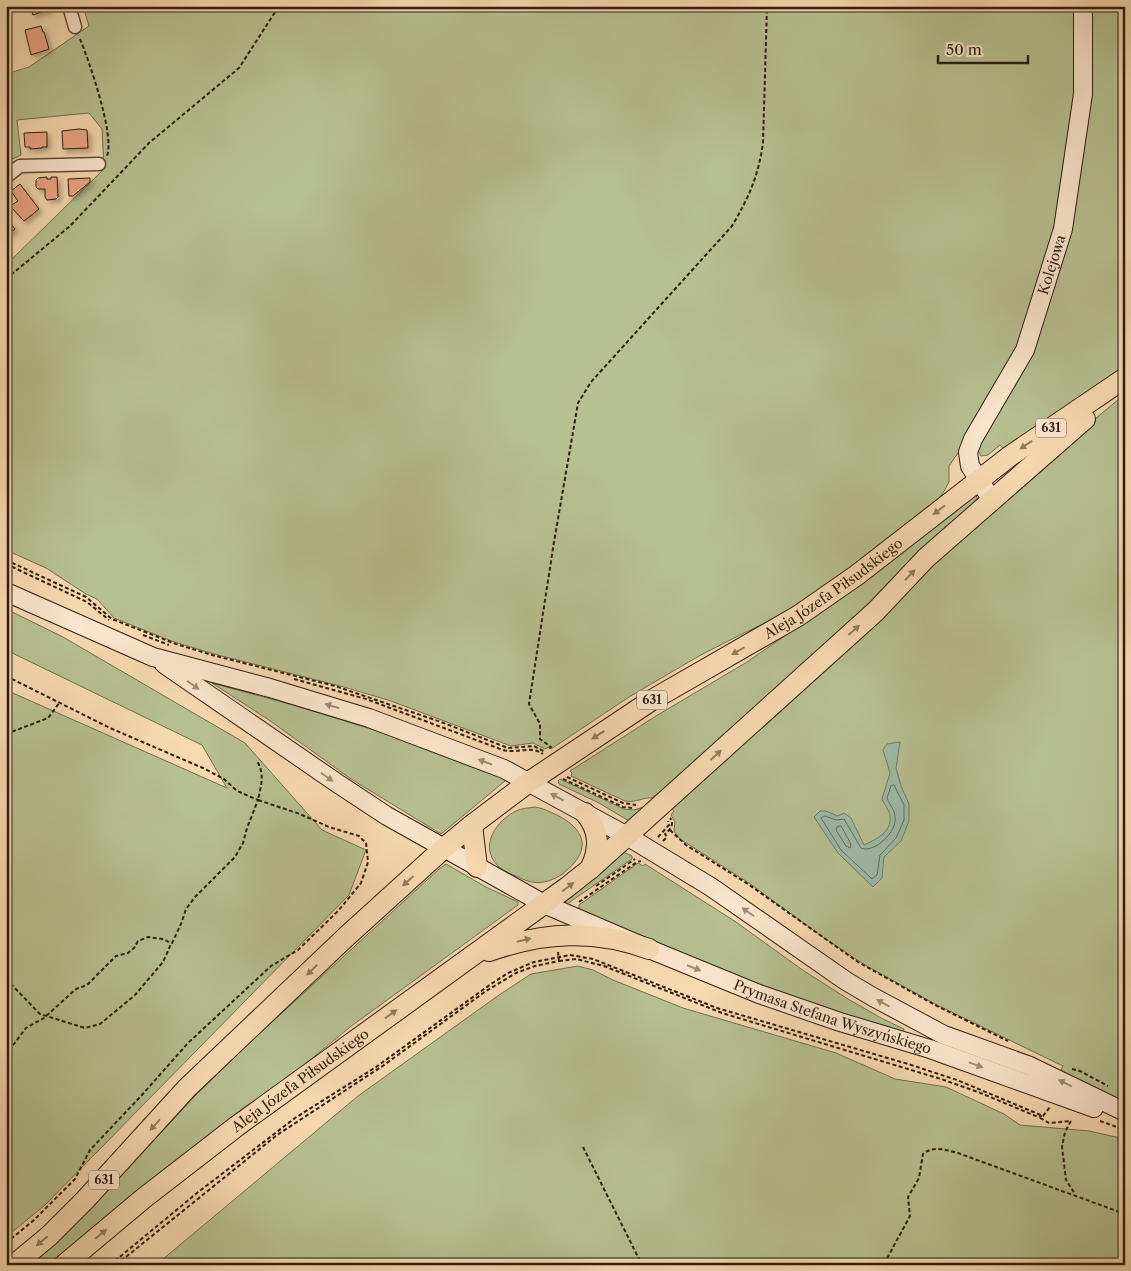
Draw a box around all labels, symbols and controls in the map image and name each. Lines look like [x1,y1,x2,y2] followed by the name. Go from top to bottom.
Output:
[938,32,1028,64] scale bar
[946,40,982,59] text: 50 m
[1034,232,1070,297] street label: Kolejowa
[1036,418,1066,438] road number: 631
[1020,440,1033,450] one-way arrow
[933,505,946,516] one-way arrow
[760,534,906,643] street label: Aleja Józefa Piłsudskiego
[904,570,916,582] one-way arrow
[848,624,860,636] one-way arrow
[730,647,745,655] one-way arrow
[186,680,200,690] one-way arrow
[637,690,667,710] road number: 631
[324,702,339,710] one-way arrow
[592,730,605,740] one-way arrow
[709,749,721,761] one-way arrow
[477,758,492,765] one-way arrow
[320,772,334,782] one-way arrow
[550,793,564,801] one-way arrow
[402,875,414,887] one-way arrow
[561,882,575,892] one-way arrow
[741,907,755,917] one-way arrow
[517,936,532,944] one-way arrow
[306,964,318,976] one-way arrow
[687,964,702,972] one-way arrow
[731,976,934,1058] street label: Prymasa Stefana Wyszyńskiego
[875,999,890,1007] one-way arrow
[384,1009,398,1019] one-way arrow
[227,1025,372,1136] street label: Aleja Józefa Piłsudskiego
[968,1062,983,1069] one-way arrow
[1058,1079,1072,1087] one-way arrow
[149,1118,161,1130] one-way arrow
[89,1170,119,1190] road number: 631
[94,1228,107,1239] one-way arrow
[35,1236,48,1247] one-way arrow

